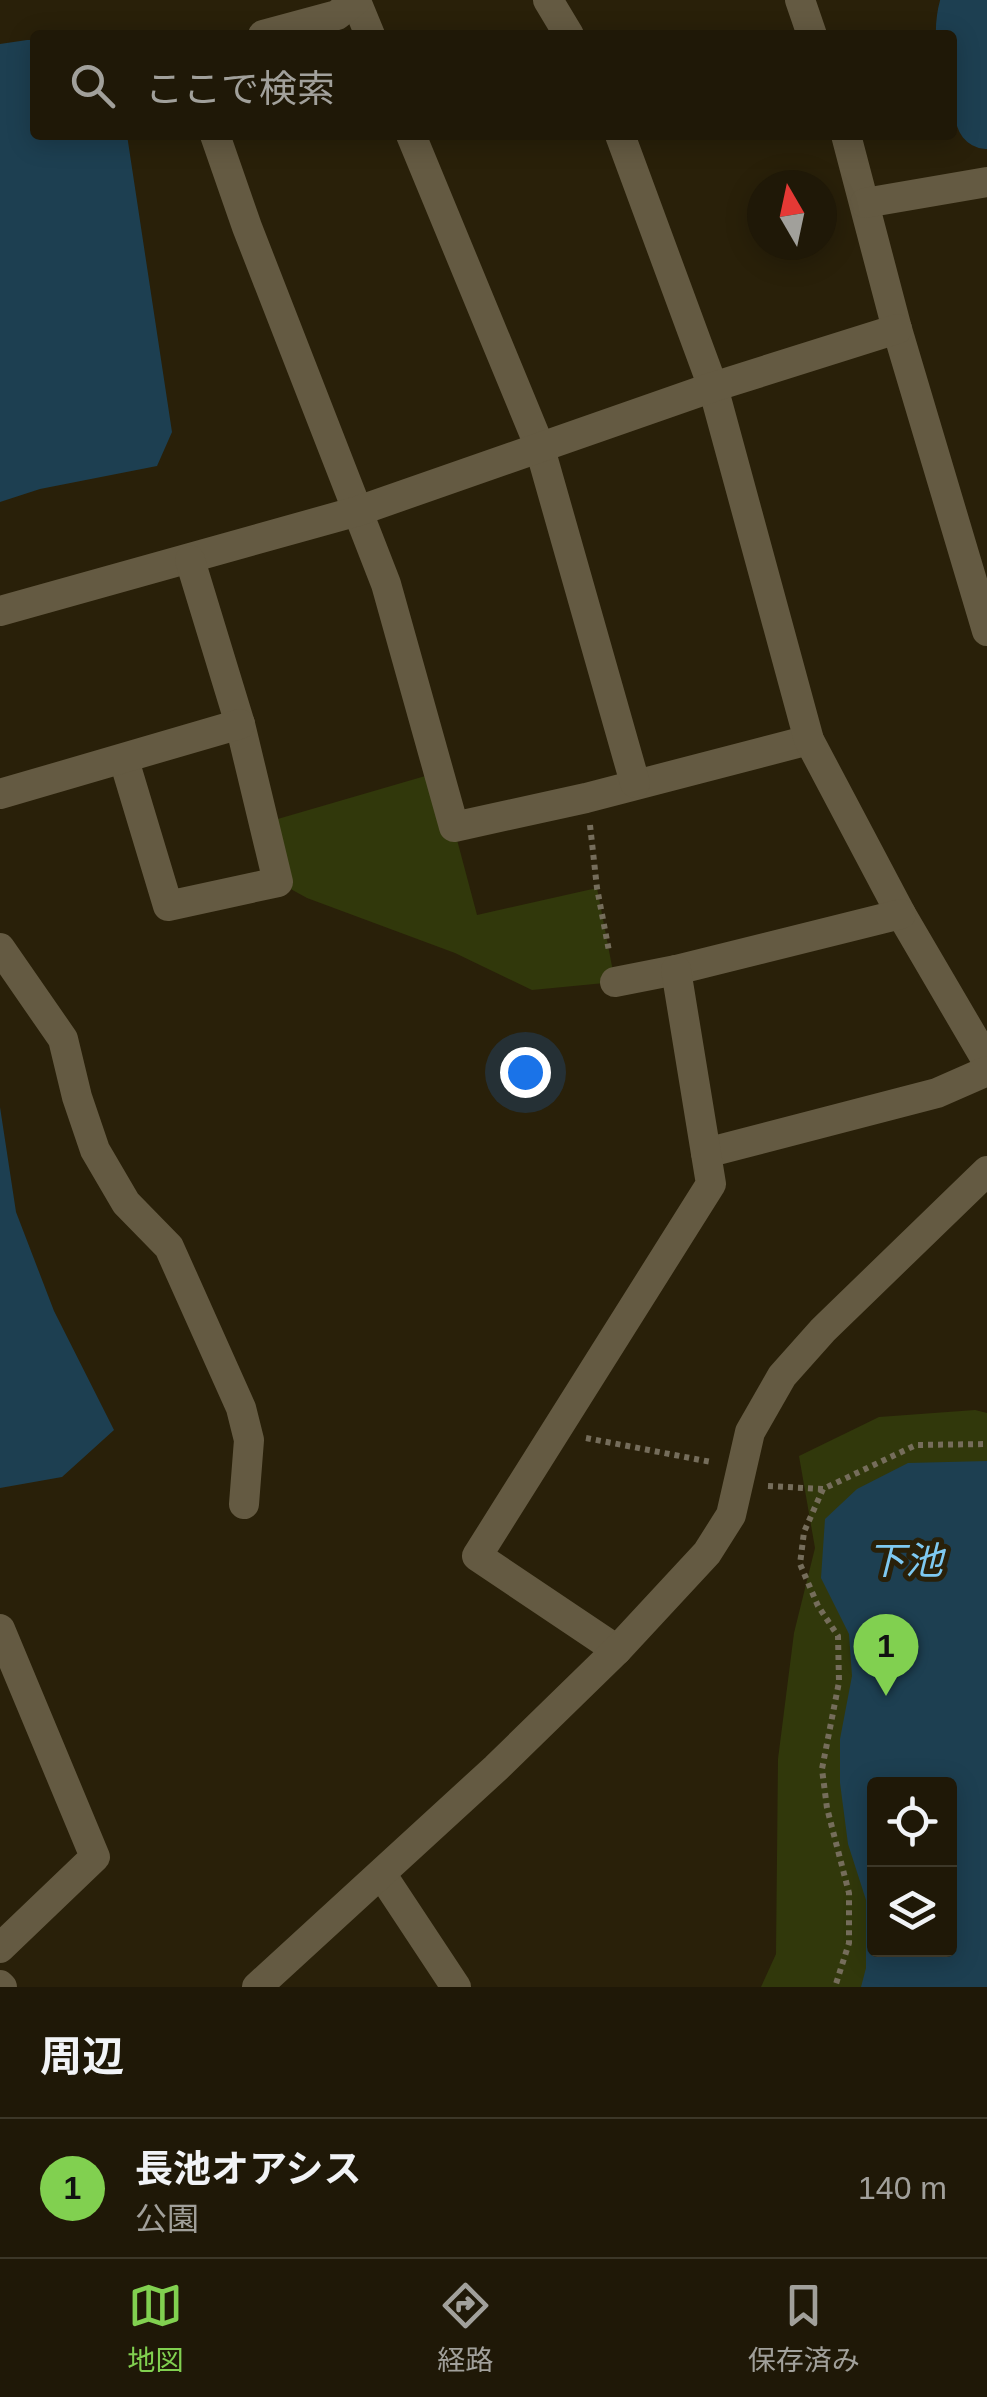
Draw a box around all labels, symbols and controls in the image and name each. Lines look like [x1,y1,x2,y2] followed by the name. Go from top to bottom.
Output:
[30,30,957,140] search box
[65,58,120,113] icon: search
[145,68,335,110] text: ここで検索
[747,170,837,260] north arrow
[500,1047,551,1098] your location
[867,1540,947,1582] water label: 下池
[854,1614,918,1696] pin: 1
[867,1777,957,1957] map controls
[867,1777,957,1867] button: locate
[867,1867,957,1957] button: layers
[40,2033,124,2080] text: 周辺
[135,2148,361,2190] text: 長池オアシス
[64,2170,81,2206] text: 1
[858,2170,947,2206] text: 140 m
[135,2201,199,2237] text: 公園
[127,2278,183,2378] tab: 地図
[437,2278,494,2378] tab: 経路
[748,2278,860,2378] tab: 保存済み

